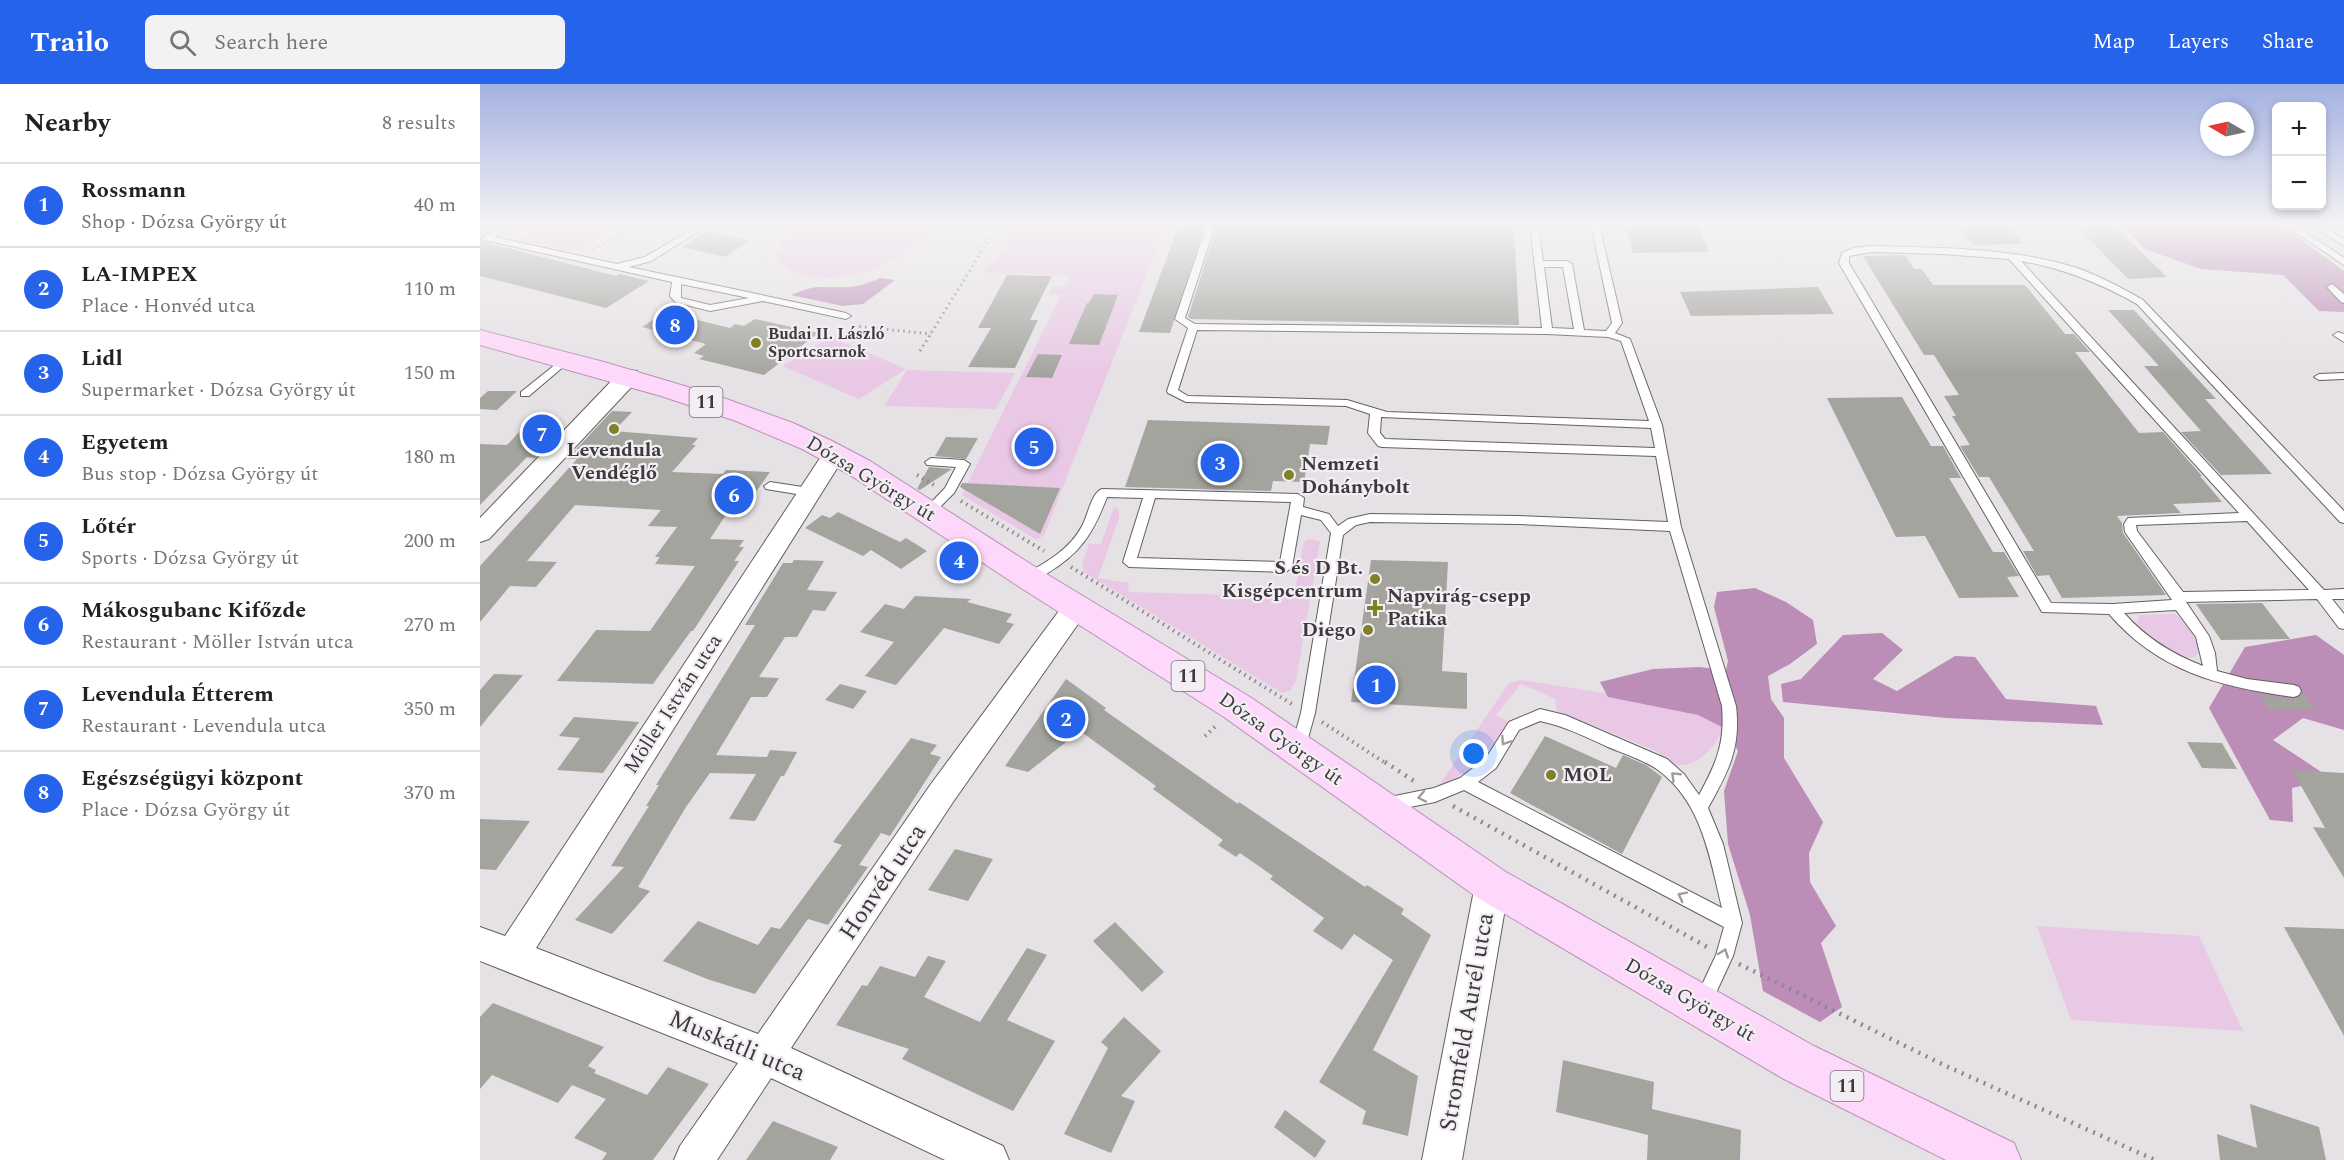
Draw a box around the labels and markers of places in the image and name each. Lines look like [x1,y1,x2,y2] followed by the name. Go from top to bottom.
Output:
[656,302,694,348] pin: 8
[768,322,885,364] place label: Budai II. László Sportcsarnok
[749,336,763,350] marker: Budai II. László Sportcsarnok
[522,412,562,456] pin: 7
[607,422,621,436] marker: Levendula Vendéglő
[1014,424,1054,470] pin: 5
[566,435,662,488] place label: Levendula Vendéglő
[1200,440,1240,485] pin: 3
[1301,449,1410,502] place label: Nemzeti Dohánybolt
[1282,468,1296,482] marker: Nemzeti Dohánybolt
[714,472,754,518] pin: 6
[940,538,978,584] pin: 4
[1222,553,1363,606] place label: S és D Bt. Kisgépcentrum
[1368,572,1382,586] marker: S és D Bt. Kisgépcentrum
[1387,581,1531,634] place label: Napvirág-csepp Patika
[1368,601,1382,615] marker: Napvirág-csepp Patika
[1302,615,1356,645] place label: Diego
[1361,623,1375,637] marker: Diego
[1356,662,1396,708] pin: 1
[1046,696,1086,742] pin: 2
[1563,760,1612,790] place label: MOL
[1544,768,1558,782] marker: MOL

